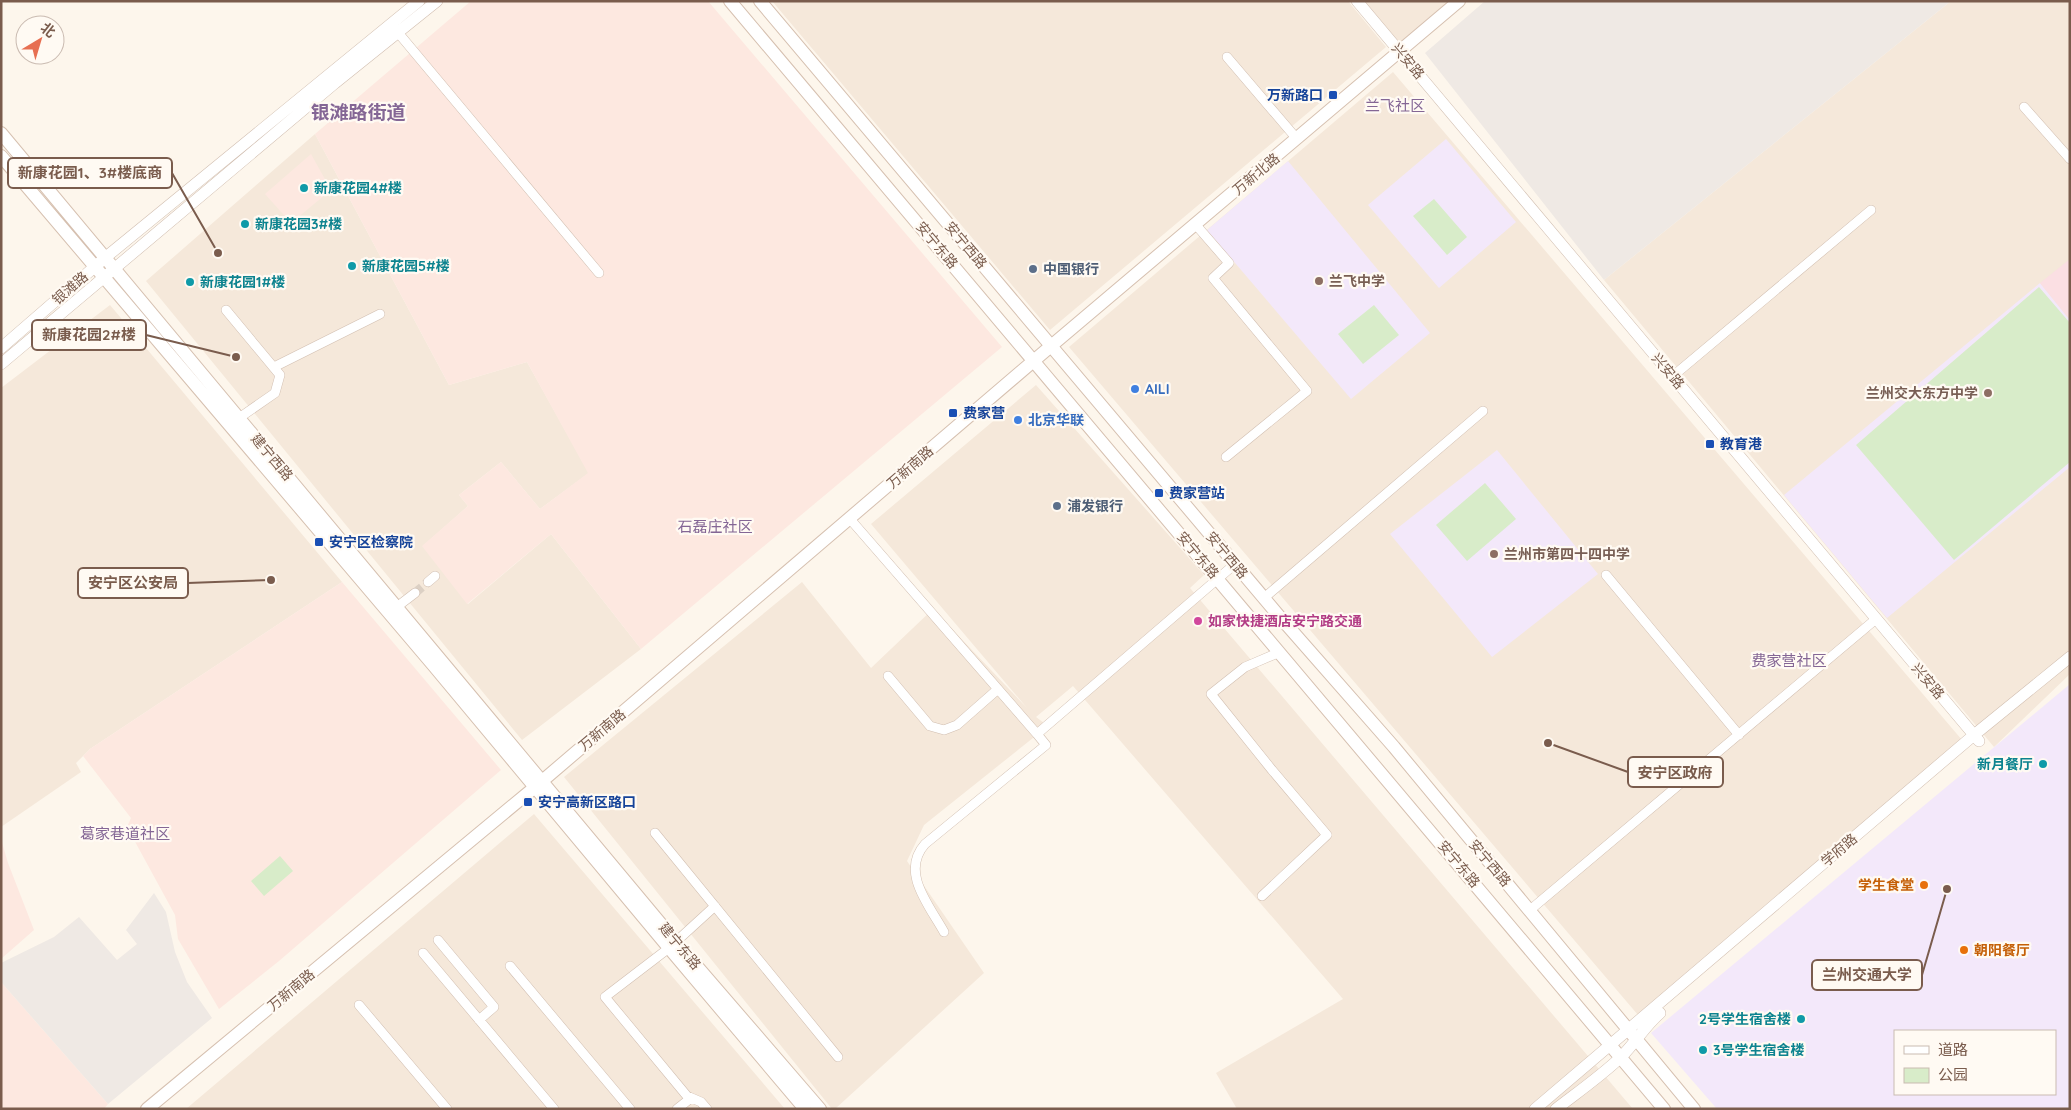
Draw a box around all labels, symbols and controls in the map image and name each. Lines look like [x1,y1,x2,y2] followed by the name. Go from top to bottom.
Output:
[15,15,65,65] north arrow
[37,18,59,41] text: 北
[1388,39,1428,83] street label: 兴安路
[1267,86,1323,104] place label: 万新路口
[1327,89,1339,101] marker: 万新路口
[1365,96,1425,115] district label: 兰飞社区
[310,100,406,124] district label: 银滩路街道
[1229,149,1283,199] street label: 万新北路
[8,158,172,188] callout: 新康花园1、3#楼底商
[18,163,162,182] text: 新康花园1、3#楼底商
[314,179,402,197] place label: 新康花园4#楼
[298,182,310,194] marker: 新康花园4#楼
[255,215,342,233] place label: 新康花园3#楼
[239,218,251,230] marker: 新康花园3#楼
[912,218,962,272] street label: 安宁东路
[941,218,991,272] street label: 安宁西路
[362,257,450,275] place label: 新康花园5#楼
[346,260,358,272] marker: 新康花园5#楼
[1043,260,1099,278] place label: 中国银行
[1027,263,1039,275] marker: 中国银行
[48,267,92,309] street label: 银滩路
[1329,272,1385,290] place label: 兰飞中学
[200,273,285,291] place label: 新康花园1#楼
[1313,275,1325,287] marker: 兰飞中学
[184,276,196,288] marker: 新康花园1#楼
[32,320,146,350] callout: 新康花园2#楼
[42,325,136,344] text: 新康花园2#楼
[1648,349,1688,393] street label: 兴安路
[1145,380,1170,398] place label: AILI
[1129,383,1141,395] marker: AILI
[1866,384,1978,402] place label: 兰州交大东方中学
[1982,387,1994,399] marker: 兰州交大东方中学
[963,404,1005,422] place label: 费家营
[947,407,959,419] marker: 费家营
[1028,411,1084,429] place label: 北京华联
[1012,414,1024,426] marker: 北京华联
[247,430,297,484] street label: 建宁西路
[1720,435,1762,453] place label: 教育港
[1704,438,1716,450] marker: 教育港
[883,442,937,492] street label: 万新南路
[1169,484,1225,502] place label: 费家营站
[1153,487,1165,499] marker: 费家营站
[1067,497,1123,515] place label: 浦发银行
[1051,500,1063,512] marker: 浦发银行
[677,517,753,536] district label: 石磊庄社区
[1173,528,1223,582] street label: 安宁东路
[1202,528,1252,582] street label: 安宁西路
[329,533,413,551] place label: 安宁区检察院
[313,536,325,548] marker: 安宁区检察院
[1504,545,1630,563] place label: 兰州市第四十四中学
[1488,548,1500,560] marker: 兰州市第四十四中学
[78,568,188,598] callout: 安宁区公安局
[88,573,178,592] text: 安宁区公安局
[1208,612,1362,630] place label: 如家快捷酒店安宁路交通
[1192,615,1204,627] marker: 如家快捷酒店安宁路交通
[1751,651,1827,670] district label: 费家营社区
[1908,659,1948,703] street label: 兴安路
[575,705,629,755] street label: 万新南路
[1977,755,2033,773] place label: 新月餐厅
[1628,757,1723,787] callout: 安宁区政府
[2037,758,2049,770] marker: 新月餐厅
[1637,763,1713,782] text: 安宁区政府
[538,793,636,811] place label: 安宁高新区路口
[522,796,534,808] marker: 安宁高新区路口
[80,824,170,843] district label: 葛家巷道社区
[1817,830,1861,870] street label: 学府路
[1465,836,1515,890] street label: 安宁西路
[1434,837,1484,891] street label: 安宁东路
[1858,876,1914,894] place label: 学生食堂
[1918,879,1930,891] marker: 学生食堂
[655,919,705,973] street label: 建宁东路
[1974,941,2030,959] place label: 朝阳餐厅
[1958,944,1970,956] marker: 朝阳餐厅
[1812,960,1922,990] callout: 兰州交通大学
[264,965,318,1015] street label: 万新南路
[1822,965,1912,984] text: 兰州交通大学
[1699,1010,1791,1028] place label: 2号学生宿舍楼
[1795,1013,1807,1025] marker: 2号学生宿舍楼
[1894,1030,2056,1095] legend
[1938,1040,1968,1059] text: 道路
[1713,1041,1805,1059] place label: 3号学生宿舍楼
[1697,1044,1709,1056] marker: 3号学生宿舍楼
[1938,1065,1968,1084] text: 公园

